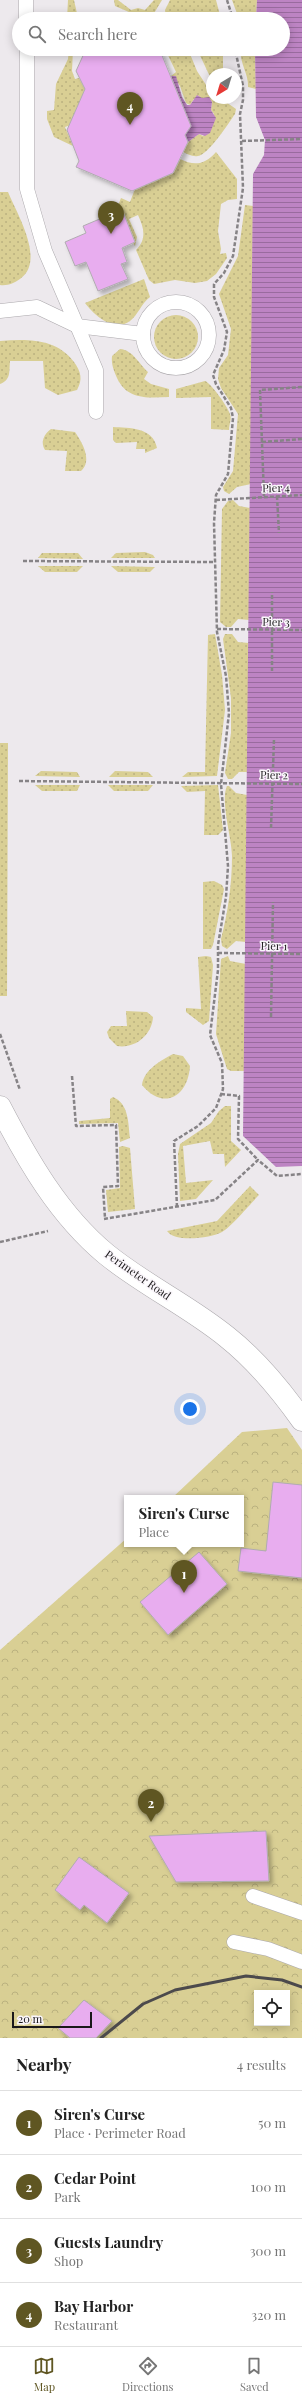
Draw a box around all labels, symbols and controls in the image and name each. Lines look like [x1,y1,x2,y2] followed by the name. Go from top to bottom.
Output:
[12,12,290,56] search box
[26,23,48,45] icon: search
[58,24,137,44] text: Search here
[206,68,242,104] north arrow
[117,92,143,125] pin: 4
[98,201,124,234] pin: 3
[262,480,291,495] street label: Pier 4
[262,614,290,629] street label: Pier 3
[260,767,288,782] street label: Pier 2
[261,938,287,953] street label: Pier 1
[102,1246,175,1303] street label: Perimeter Road
[180,1399,200,1419] your location
[124,1495,244,1547] popup
[138,1503,230,1523] text: Siren's Curse
[138,1523,169,1540] text: Place
[171,1560,197,1593] pin: 1
[138,1789,164,1822] pin: 2
[254,1990,290,2026] map controls
[254,1990,290,2026] button: locate
[12,2010,92,2029] scale bar
[18,2011,42,2026] text: 20 m
[16,2053,71,2075] text: Nearby
[237,2056,286,2073] text: 4 results
[54,2104,145,2124] text: Siren's Curse
[27,2114,31,2131] text: 1
[258,2114,286,2131] text: 50 m
[54,2124,186,2141] text: Place · Perimeter Road
[54,2168,136,2188] text: Cedar Point
[26,2178,32,2195] text: 2
[251,2178,286,2195] text: 100 m
[54,2188,81,2205] text: Park
[54,2232,163,2252] text: Guests Laundry
[26,2242,32,2259] text: 3
[250,2242,286,2259] text: 300 m
[54,2252,83,2269] text: Shop
[54,2296,133,2316] text: Bay Harbor
[26,2306,32,2323] text: 4
[251,2306,286,2323] text: 320 m
[54,2316,118,2333] text: Restaurant
[33,2355,55,2394] tab: Map
[122,2355,173,2394] tab: Directions
[240,2355,269,2394] tab: Saved

